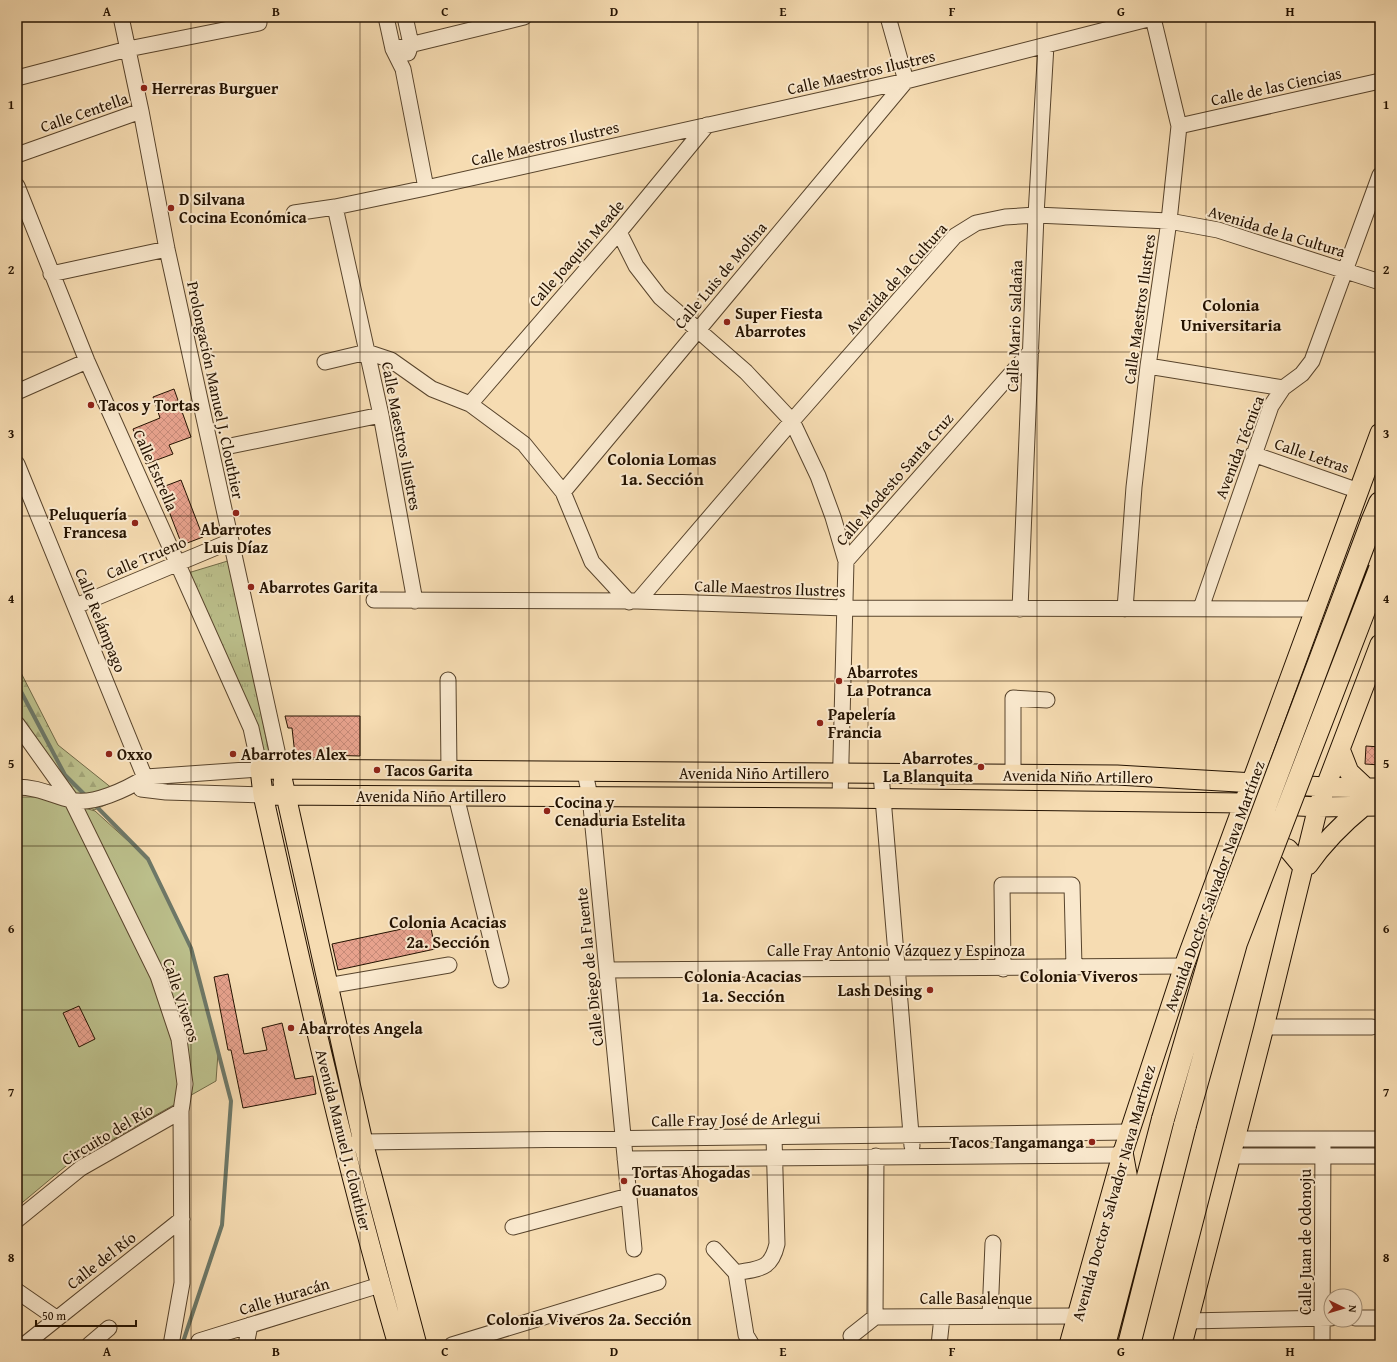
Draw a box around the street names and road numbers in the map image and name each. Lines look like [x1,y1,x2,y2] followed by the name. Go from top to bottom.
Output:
[785,43,937,101] street label: Calle Maestros Ilustres
[1208,60,1344,112] street label: Calle de las Ciencias
[37,86,131,138] street label: Calle Centella
[469,114,621,172] street label: Calle Maestros Ilustres
[523,194,629,312] street label: Calle Joaquín Meade
[1205,199,1349,263] street label: Avenida de la Cultura
[668,216,772,334] street label: Calle Luis de Molina
[839,217,953,339] street label: Avenida de la Cultura
[1117,232,1161,386] street label: Calle Maestros Ilustres
[1000,259,1028,393] street label: Calle Mario Saldaña
[181,279,251,501] street label: Prolongación Manuel J. Clouthier
[376,360,428,512] street label: Calle Maestros Ilustres
[1208,391,1270,502] street label: Avenida Técnica
[829,407,959,551] street label: Calle Modesto Santa Cruz
[127,425,185,515] street label: Calle Estrella
[1271,431,1353,479] street label: Calle Letras
[102,529,190,585] street label: Calle Trueno
[69,564,133,676] street label: Calle Relámpago
[694,573,846,603] street label: Calle Maestros Ilustres
[1157,757,1271,1015] street label: Avenida Doctor Salvador Nava Martínez
[679,761,829,785] street label: Avenida Niño Artillero
[1003,763,1153,789] street label: Avenida Niño Artillero
[356,784,506,808] street label: Avenida Niño Artillero
[569,887,609,1047] street label: Calle Diego de la Fuente
[767,938,1026,962] street label: Calle Fray Antonio Vázquez y Espinoza
[157,955,207,1045] street label: Calle Viveros
[310,1047,378,1234] street label: Avenida Manuel J. Clouthier
[1065,1062,1161,1324] street label: Avenida Doctor Salvador Nava Martínez
[57,1097,157,1171] street label: Circuito del Río
[651,1106,821,1132] street label: Calle Fray José de Arlegui
[1293,1169,1317,1315] street label: Calle Juan de Odonoju
[61,1225,141,1295] street label: Calle del Río
[236,1271,332,1321] street label: Calle Huracán
[920,1286,1032,1310] street label: Calle Basalenque

